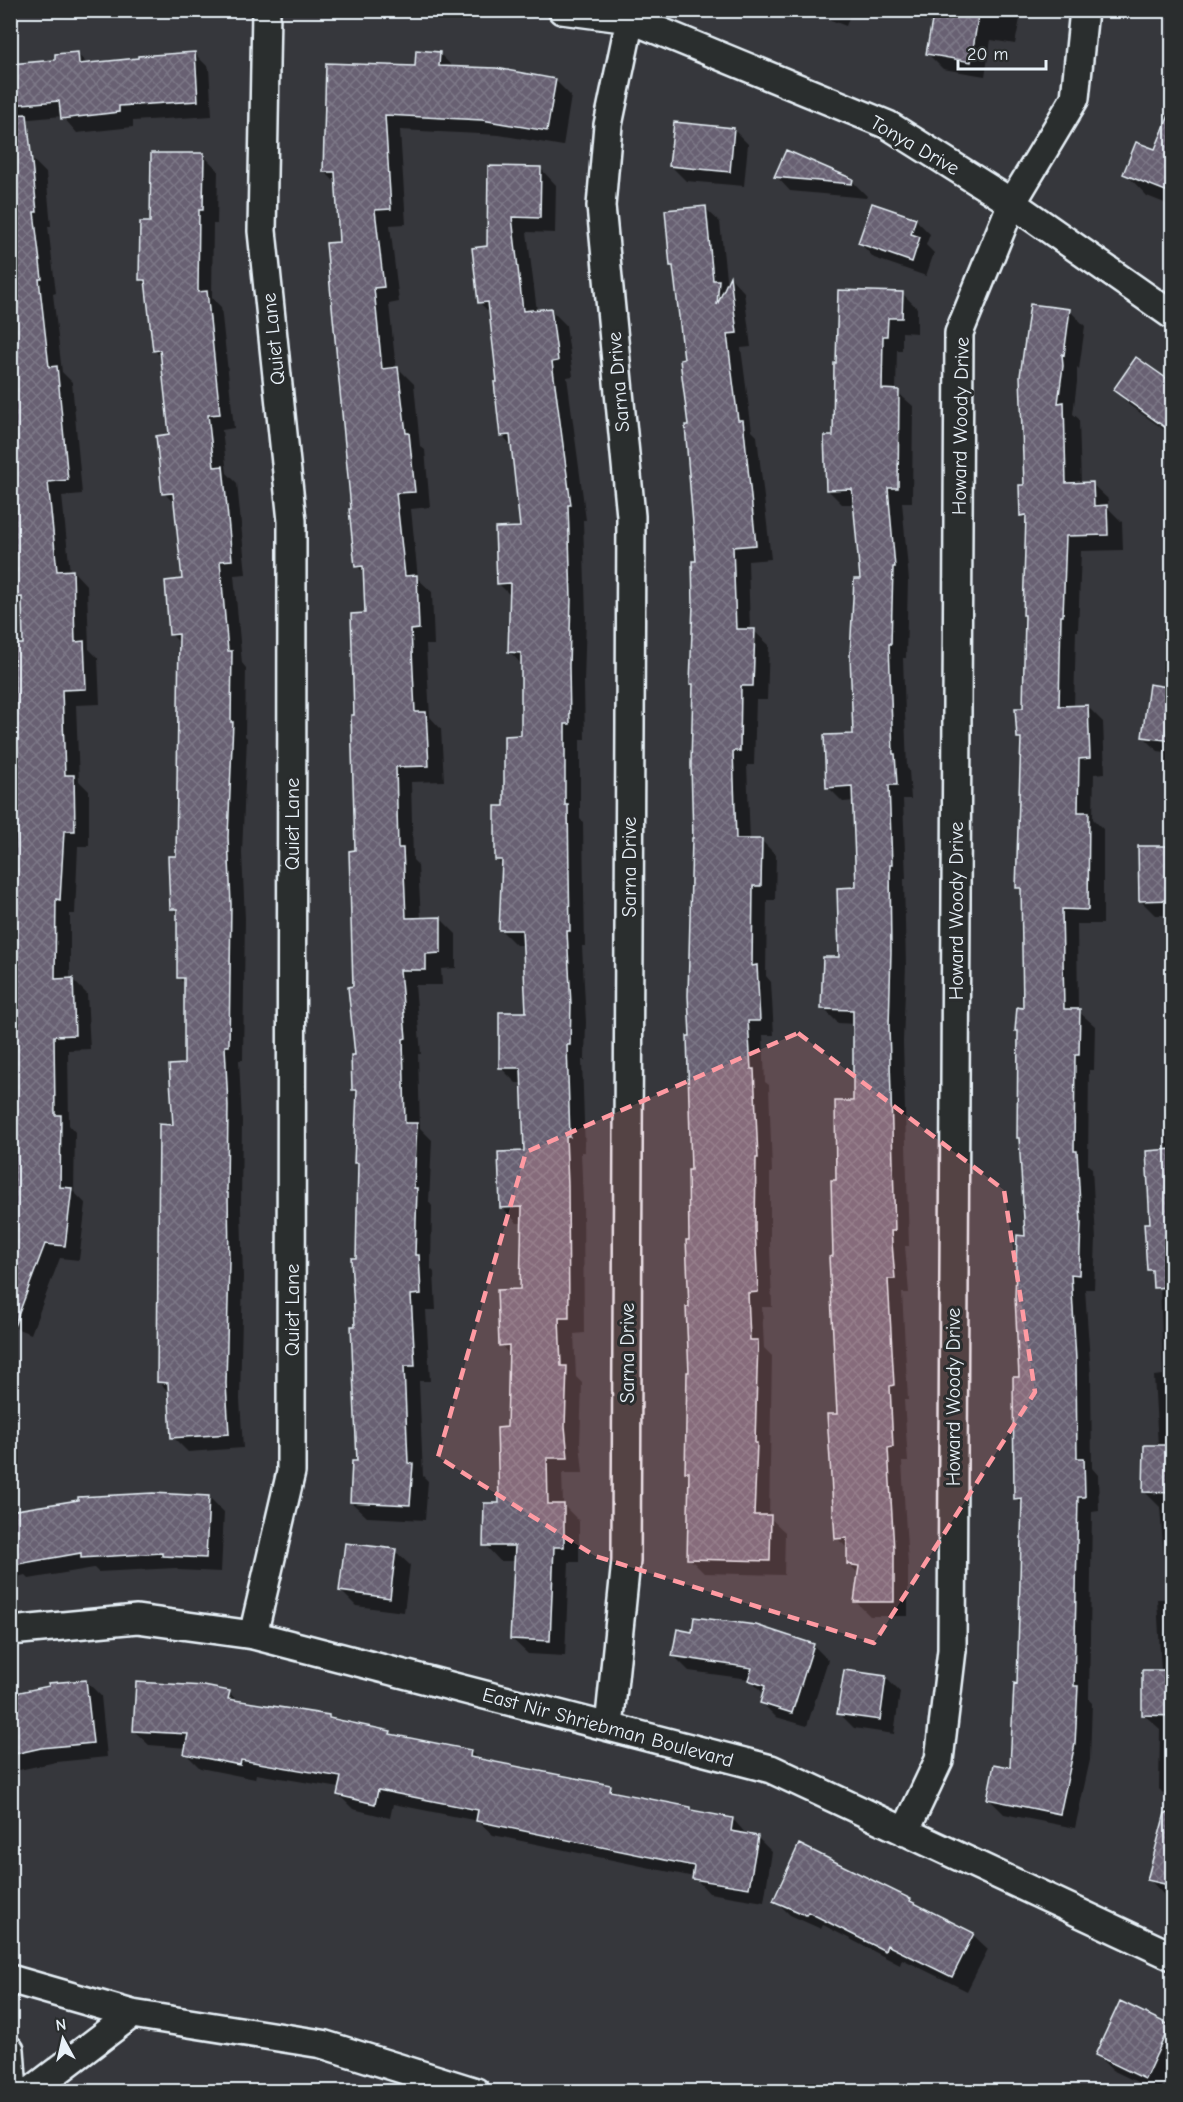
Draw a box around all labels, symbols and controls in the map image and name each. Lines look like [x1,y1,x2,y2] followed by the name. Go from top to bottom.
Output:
[958,33,1046,71] scale bar
[967,44,1008,65] text: 20 m
[866,111,963,180] street label: Tonya Drive
[257,292,290,386] street label: Quiet Lane
[603,331,634,433] street label: Sarna Drive
[947,337,974,515] street label: Howard Woody Drive
[281,778,304,870] street label: Quiet Lane
[618,817,641,917] street label: Sarna Drive
[945,822,968,1000] street label: Howard Woody Drive
[281,1264,304,1356] street label: Quiet Lane
[616,1303,639,1403] street label: Sarna Drive
[942,1308,965,1486] street label: Howard Woody Drive
[480,1683,736,1772] street label: East Nir Shriebman Boulevard
[33,2009,93,2069] north arrow
[55,2015,67,2035] text: N

